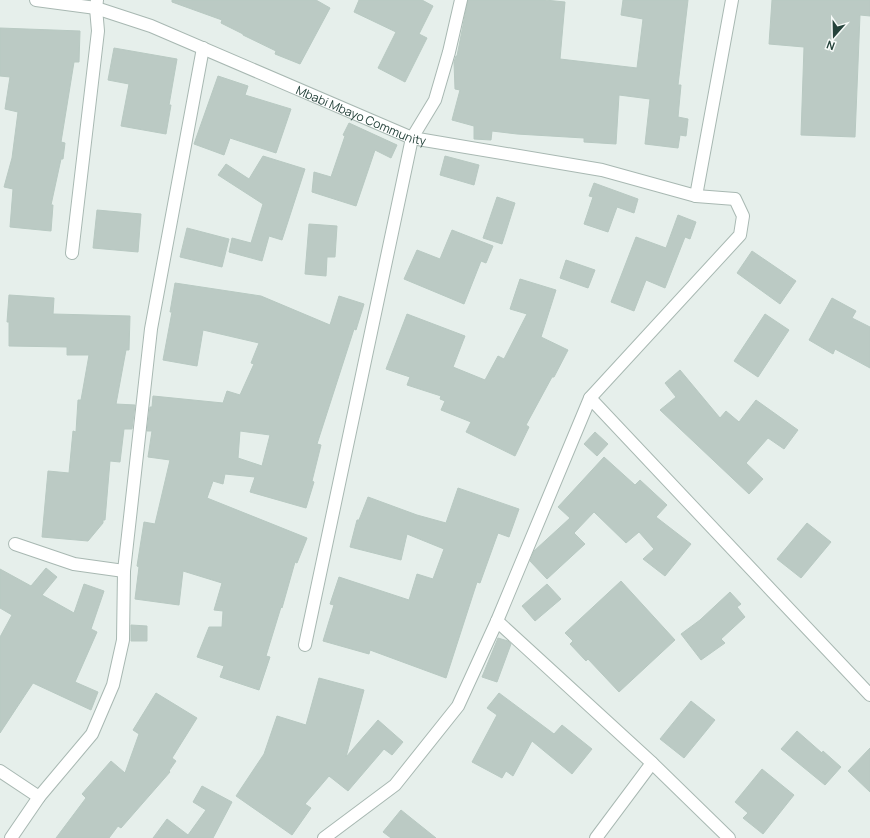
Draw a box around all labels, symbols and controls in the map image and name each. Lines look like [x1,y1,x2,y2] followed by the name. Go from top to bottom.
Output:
[814,16,854,56] north arrow
[824,37,837,54] text: N
[294,81,428,149] street label: Mbabi Mbayo Community

